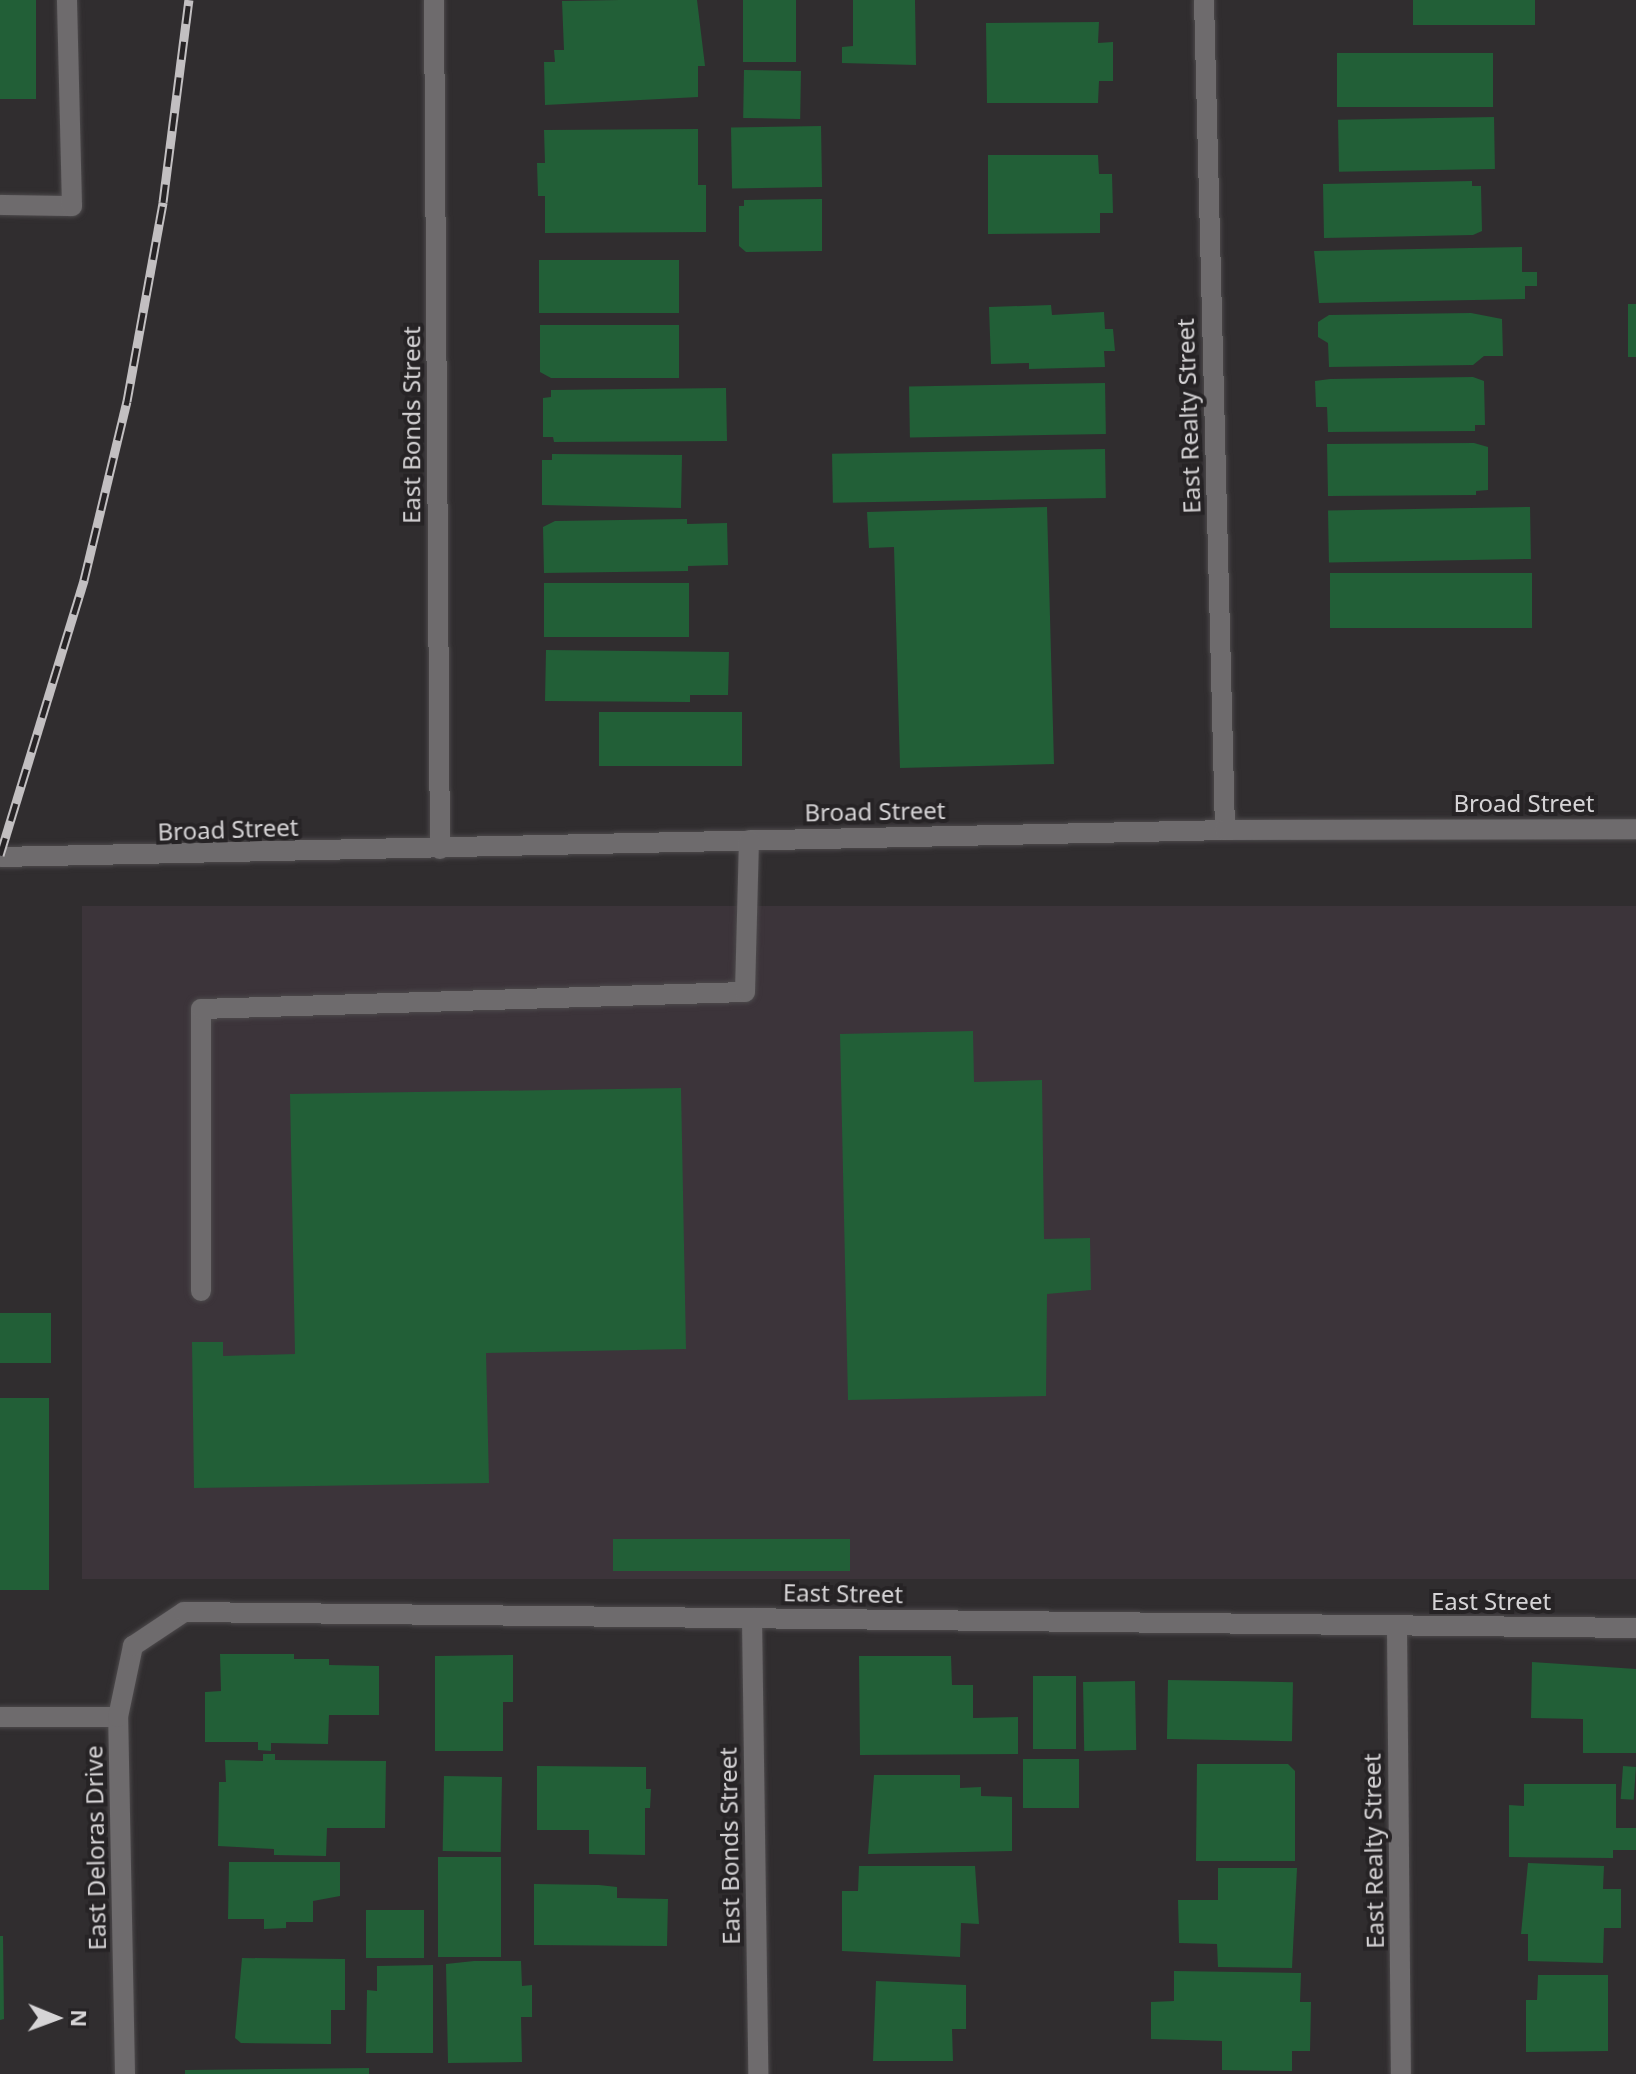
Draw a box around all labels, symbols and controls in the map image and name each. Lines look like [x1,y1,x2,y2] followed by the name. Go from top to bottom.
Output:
[1170,318,1206,514] street label: East Realty Street
[397,326,425,524] street label: East Bonds Street
[1453,789,1595,817] street label: Broad Street
[804,795,946,827] street label: Broad Street
[157,812,299,846] street label: Broad Street
[783,1578,903,1608] street label: East Street
[1431,1587,1551,1615] street label: East Street
[79,1745,111,1951] street label: East Deloras Drive
[713,1747,745,1945] street label: East Bonds Street
[1357,1753,1389,1949] street label: East Realty Street
[16,1978,96,2058] north arrow
[65,2009,95,2028] text: N

